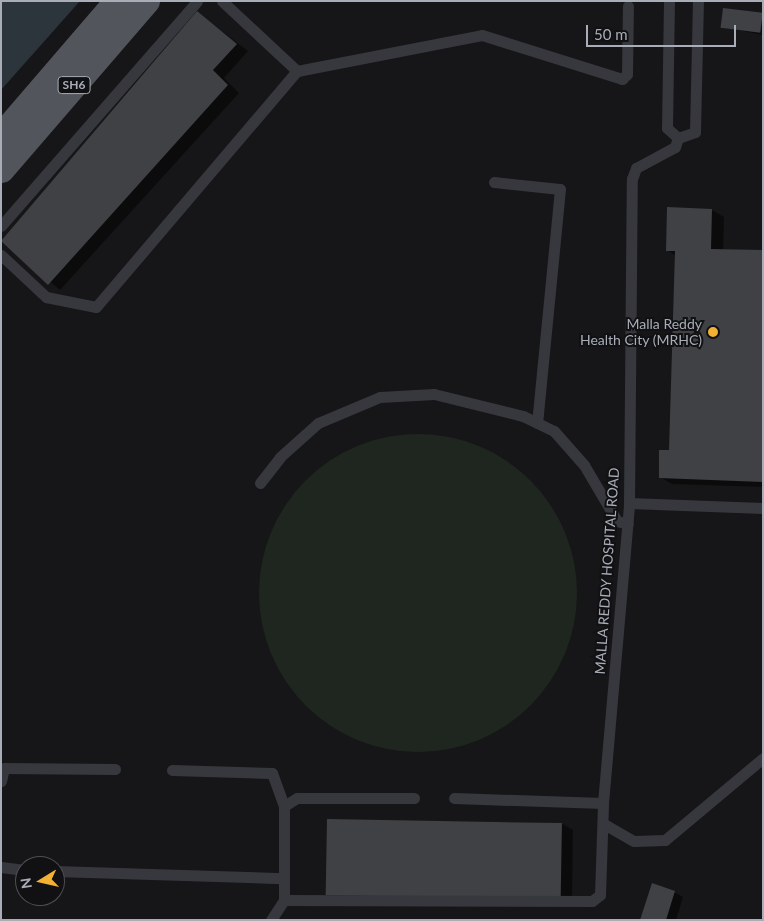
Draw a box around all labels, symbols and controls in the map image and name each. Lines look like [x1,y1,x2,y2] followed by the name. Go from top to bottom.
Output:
[589,15,739,47] scale bar
[594,25,628,43] text: 50 m
[56,76,92,94] road number: SH6
[580,316,702,348] place label: Malla Reddy Health City (MRHC)
[706,325,720,339] marker: Malla Reddy Health City (MRHC)
[591,466,623,676] street label: MALLA REDDY HOSPITAL ROAD
[15,856,65,906] north arrow
[16,877,35,890] text: N

